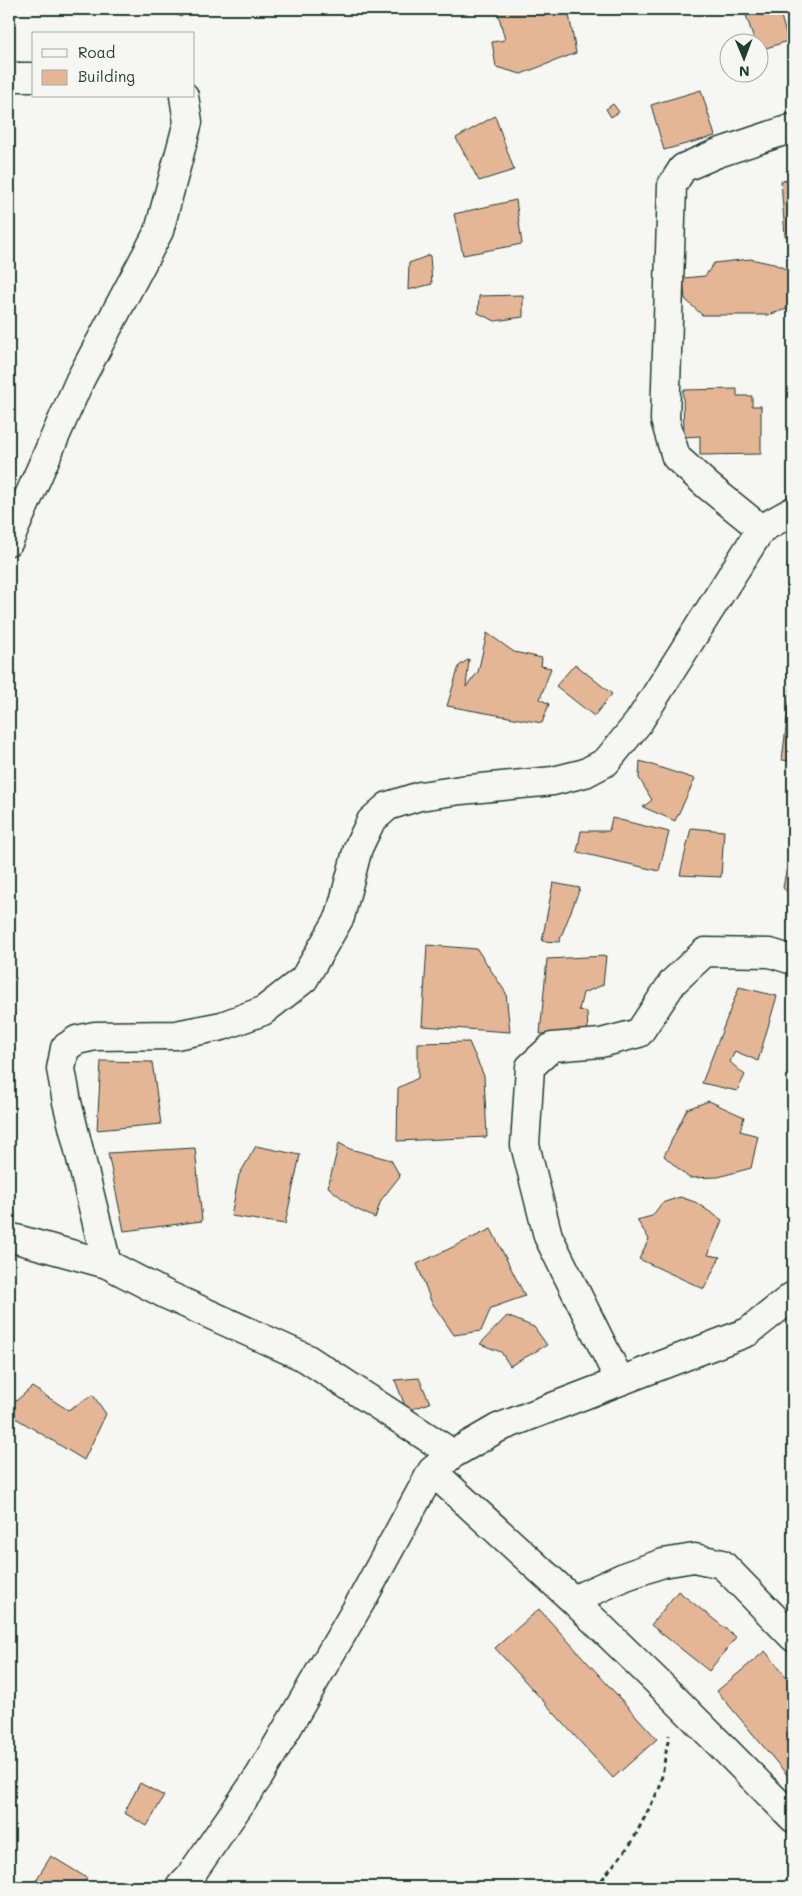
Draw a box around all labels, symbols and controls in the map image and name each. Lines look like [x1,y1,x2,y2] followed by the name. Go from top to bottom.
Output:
[32,32,195,98] legend
[720,32,770,82] north arrow
[78,42,115,62] text: Road
[739,62,750,81] text: N
[78,66,135,86] text: Building

